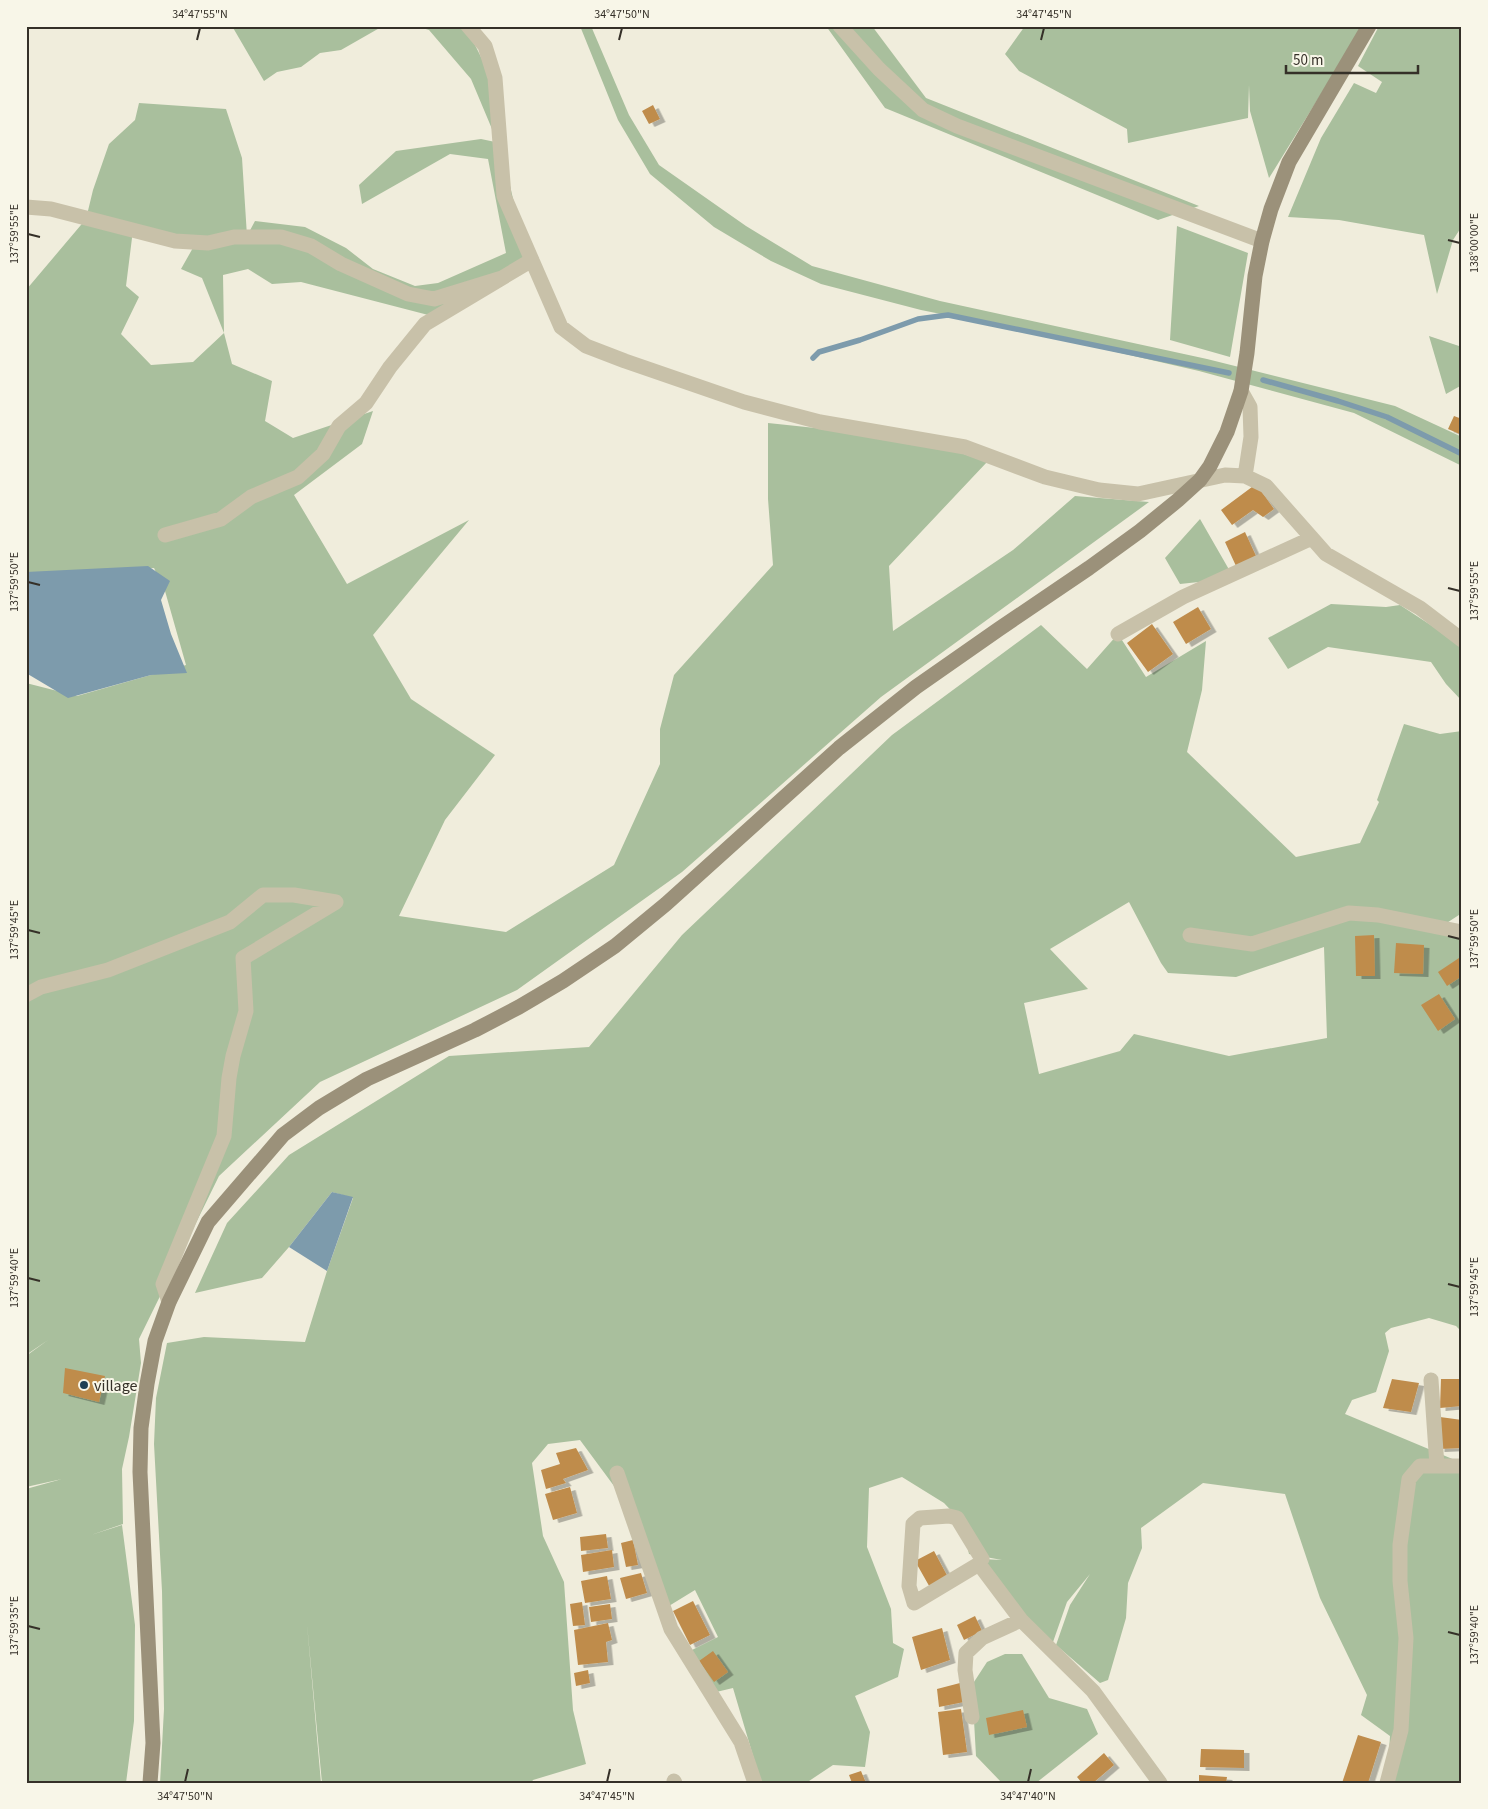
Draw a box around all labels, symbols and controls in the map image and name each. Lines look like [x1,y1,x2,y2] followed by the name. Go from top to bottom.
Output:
[172,6,228,23] text: 34°47'55"N
[594,6,650,23] text: 34°47'50"N
[1016,6,1072,23] text: 34°47'45"N
[1286,42,1418,74] scale bar
[1293,50,1323,71] text: 50 m
[6,204,23,264] text: 137°59'55"E
[1466,213,1483,273] text: 138°00'00"E
[6,552,23,612] text: 137°59'50"E
[1466,561,1483,621] text: 137°59'55"E
[6,900,23,960] text: 137°59'45"E
[1466,909,1483,969] text: 137°59'50"E
[6,1248,23,1308] text: 137°59'40"E
[1466,1257,1483,1317] text: 137°59'45"E
[94,1375,137,1397] place label: village
[78,1379,90,1391] marker: village
[6,1596,23,1656] text: 137°59'35"E
[1466,1605,1483,1665] text: 137°59'40"E
[157,1788,213,1805] text: 34°47'50"N
[579,1788,635,1805] text: 34°47'45"N
[1000,1788,1056,1805] text: 34°47'40"N

